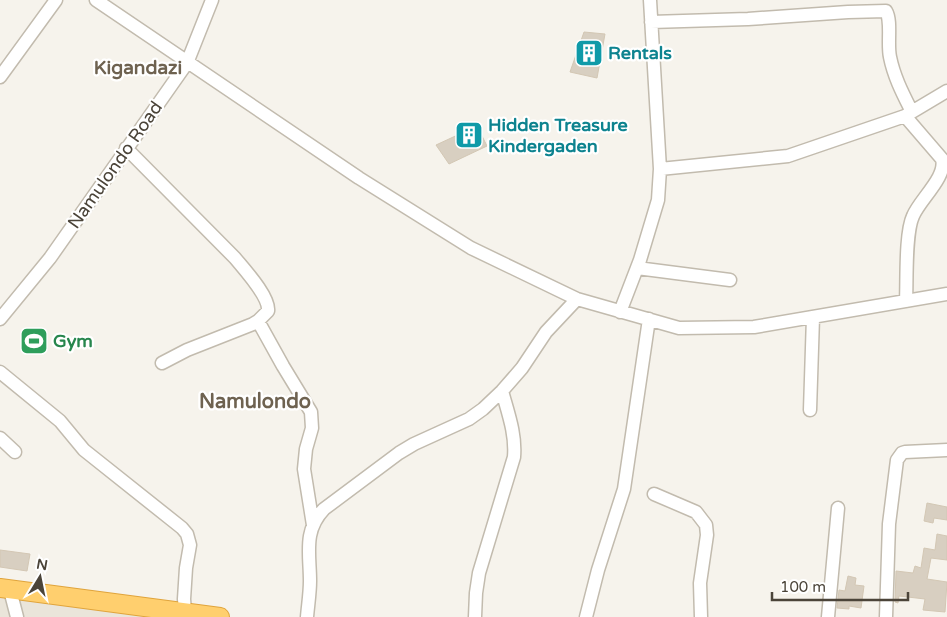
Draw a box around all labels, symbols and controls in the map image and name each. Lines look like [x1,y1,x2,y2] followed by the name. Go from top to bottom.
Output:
[574,38,604,68] building icon: Rentals
[608,42,672,64] place label: Rentals
[94,57,182,80] district label: Kigandazi
[63,97,167,233] street label: Namulondo Road
[488,114,628,157] place label: Hidden Treasure Kindergaden
[454,120,484,150] building icon: Hidden Treasure Kindergaden
[19,326,49,356] sports icon: Gym
[53,330,93,352] place label: Gym
[199,390,311,414] district label: Namulondo
[15,552,65,602] north arrow
[35,555,49,574] text: N
[772,570,908,602] scale bar
[780,578,826,596] text: 100 m

